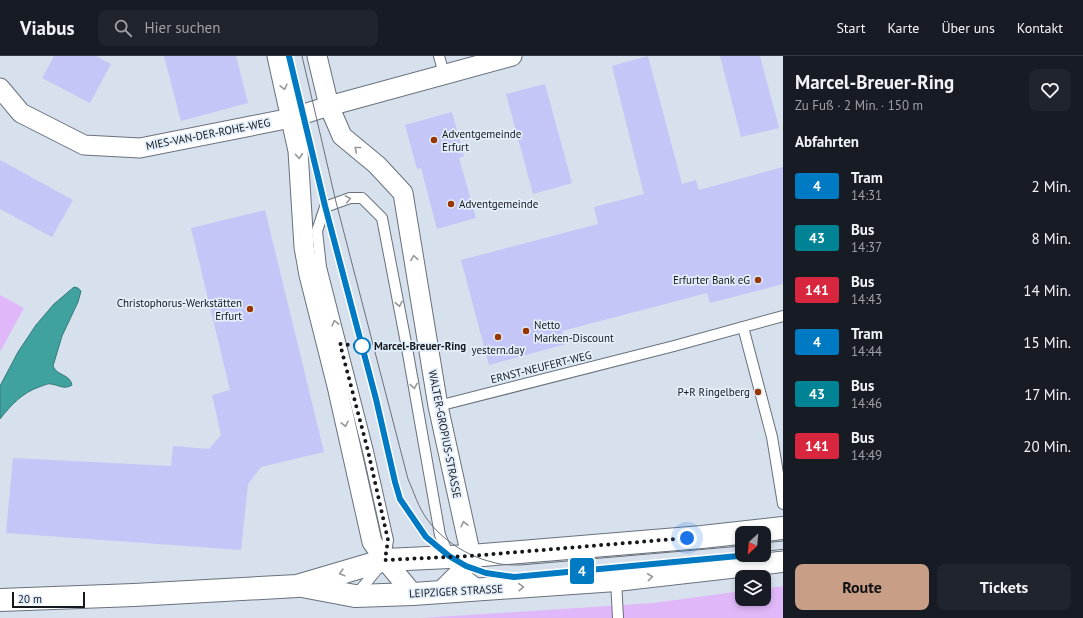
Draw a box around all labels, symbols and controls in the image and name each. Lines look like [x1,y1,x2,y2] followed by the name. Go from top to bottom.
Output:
[98,10,378,46] search box
[20,16,74,40] text: Viabus
[112,17,134,39] icon: search
[144,18,220,37] text: Hier suchen
[836,19,865,37] text: Start
[887,19,919,37] text: Karte
[941,19,995,37] text: Über uns
[1017,19,1063,37] text: Kontakt
[1029,69,1071,111] button: heart
[795,70,954,94] text: Marcel-Breuer-Ring
[280,84,288,90] one-way arrow
[795,97,923,114] text: Zu Fuß · 2 Min. · 150 m
[145,115,272,153] street label: MIES-VAN-DER-ROHE-WEG
[442,127,522,154] place label: Adventgemeinde Erfurt
[795,132,859,151] text: Abfahrten
[429,135,439,145] marker: Adventgemeinde Erfurt
[355,146,362,153] one-way arrow
[294,153,303,159] one-way arrow
[851,168,883,187] text: Tram
[813,177,821,195] text: 4
[1032,177,1071,196] text: 2 Min.
[851,187,882,204] text: 14:31
[345,196,351,204] one-way arrow
[459,197,539,211] place label: Adventgemeinde
[446,199,456,209] marker: Adventgemeinde
[851,220,874,239] text: Bus
[809,229,825,247] text: 43
[1032,229,1071,248] text: 8 Min.
[851,239,882,256] text: 14:37
[410,255,419,261] one-way arrow
[851,272,874,291] text: Bus
[673,273,750,287] place label: Erfurter Bank eG
[753,275,763,285] marker: Erfurter Bank eG
[805,281,829,299] text: 141
[1023,281,1071,300] text: 14 Min.
[851,291,882,308] text: 14:43
[117,296,242,323] place label: Christophorus-Werkstätten Erfurt
[394,300,402,307] one-way arrow
[245,304,255,314] marker: Christophorus-Werkstätten Erfurt
[534,318,614,345] place label: Netto Marken-Discount
[331,320,340,327] one-way arrow
[851,324,883,343] text: Tram
[521,326,531,336] marker: Netto Marken-Discount
[493,332,503,342] marker: yestern.day
[813,333,821,351] text: 4
[1023,333,1071,352] text: 15 Min.
[353,337,371,355] marker: Marcel-Breuer-Ring
[374,339,466,353] place label: Marcel-Breuer-Ring
[471,343,525,357] place label: yestern.day
[851,343,882,360] text: 14:44
[489,348,593,386] street label: ERNST-NEUFERT-WEG
[426,369,464,499] street label: WALTER-GROPIUS-STRASSE
[851,376,874,395] text: Bus
[410,383,418,389] one-way arrow
[677,385,750,399] place label: P+R Ringelberg
[809,385,825,403] text: 43
[1024,385,1071,404] text: 17 Min.
[753,387,763,397] marker: P+R Ringelberg
[851,395,882,412] text: 14:46
[341,421,349,427] one-way arrow
[851,428,874,447] text: Bus
[805,437,829,455] text: 141
[1023,437,1071,456] text: 20 Min.
[851,447,882,464] text: 14:49
[460,520,468,527] one-way arrow
[735,526,771,562] north arrow
[735,526,771,606] map controls
[677,528,697,548] your location
[569,558,595,584] line badge: 4
[578,562,586,580] text: 4
[795,564,929,610] button: Route
[937,564,1071,610] button: Tickets
[338,568,345,577] one-way arrow
[735,570,771,606] button: layers
[647,572,653,581] one-way arrow
[409,582,503,600] street label: LEIPZIGER STRASSE
[518,582,524,591] one-way arrow
[12,590,85,609] scale bar
[18,592,42,606] text: 20 m

